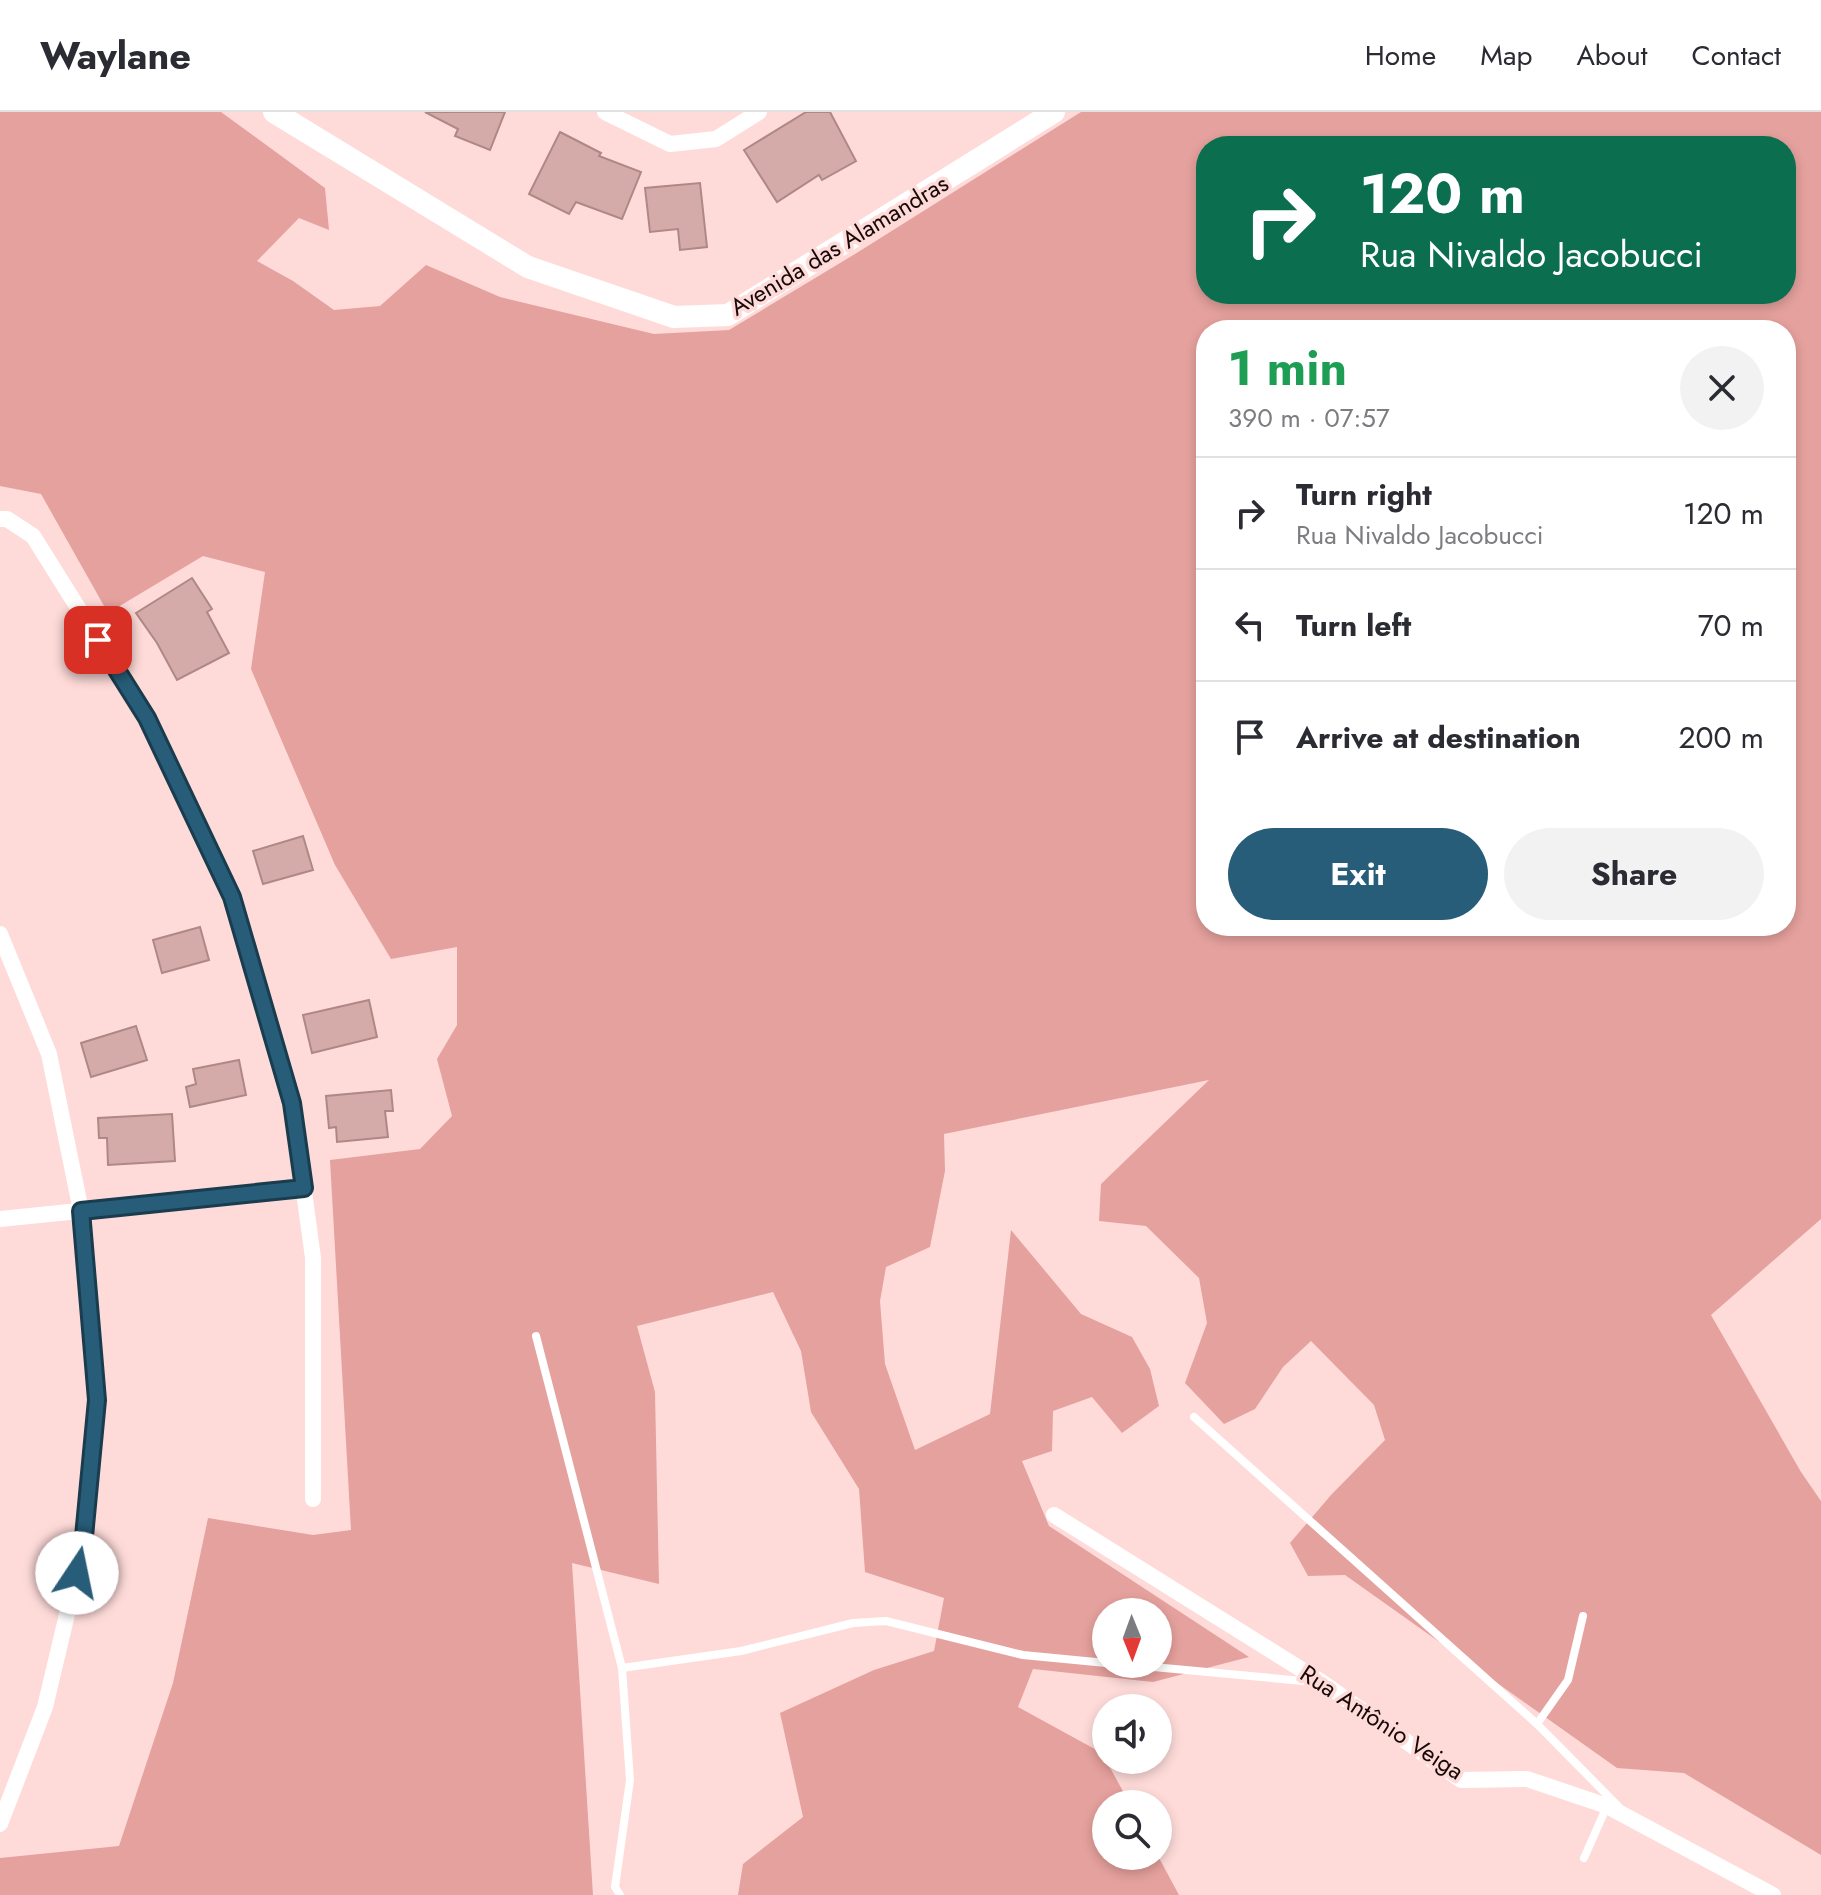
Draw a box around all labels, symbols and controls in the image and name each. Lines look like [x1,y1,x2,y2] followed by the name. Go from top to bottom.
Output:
[40,28,191,83] text: Waylane
[1365,35,1436,76] text: Home
[1480,35,1532,76] text: Map
[1576,35,1648,76] text: About
[1692,35,1781,76] text: Contact
[1360,153,1525,234] text: 120 m
[723,166,955,324] street label: Avenida das Alamandras
[1228,168,1332,272] icon: right
[1360,228,1703,280] text: Rua Nivaldo Jacobucci
[1228,334,1347,403] text: 1 min
[1680,346,1764,430] button: close
[1228,399,1390,437] text: 390 m · 07:57
[1296,473,1432,516] text: Turn right
[1228,491,1272,535] icon: right
[1683,492,1764,535] text: 120 m
[1296,516,1544,554] text: Rua Nivaldo Jacobucci
[1228,603,1272,647] icon: left
[1296,604,1411,647] text: Turn left
[1698,604,1764,647] text: 70 m
[64,606,132,674] pin
[76,618,120,662] icon: arrive
[1228,715,1272,759] icon: arrive
[1296,716,1581,759] text: Arrive at destination
[1679,716,1764,759] text: 200 m
[1228,828,1488,920] button: Exit
[1504,828,1764,920] button: Share
[35,1531,119,1615] position arrow
[1092,1598,1172,1678] north arrow
[1092,1598,1172,1870] map controls
[1293,1656,1471,1788] street label: Rua Antônio Veiga
[1092,1694,1172,1774] button: sound
[1092,1790,1172,1870] button: search

